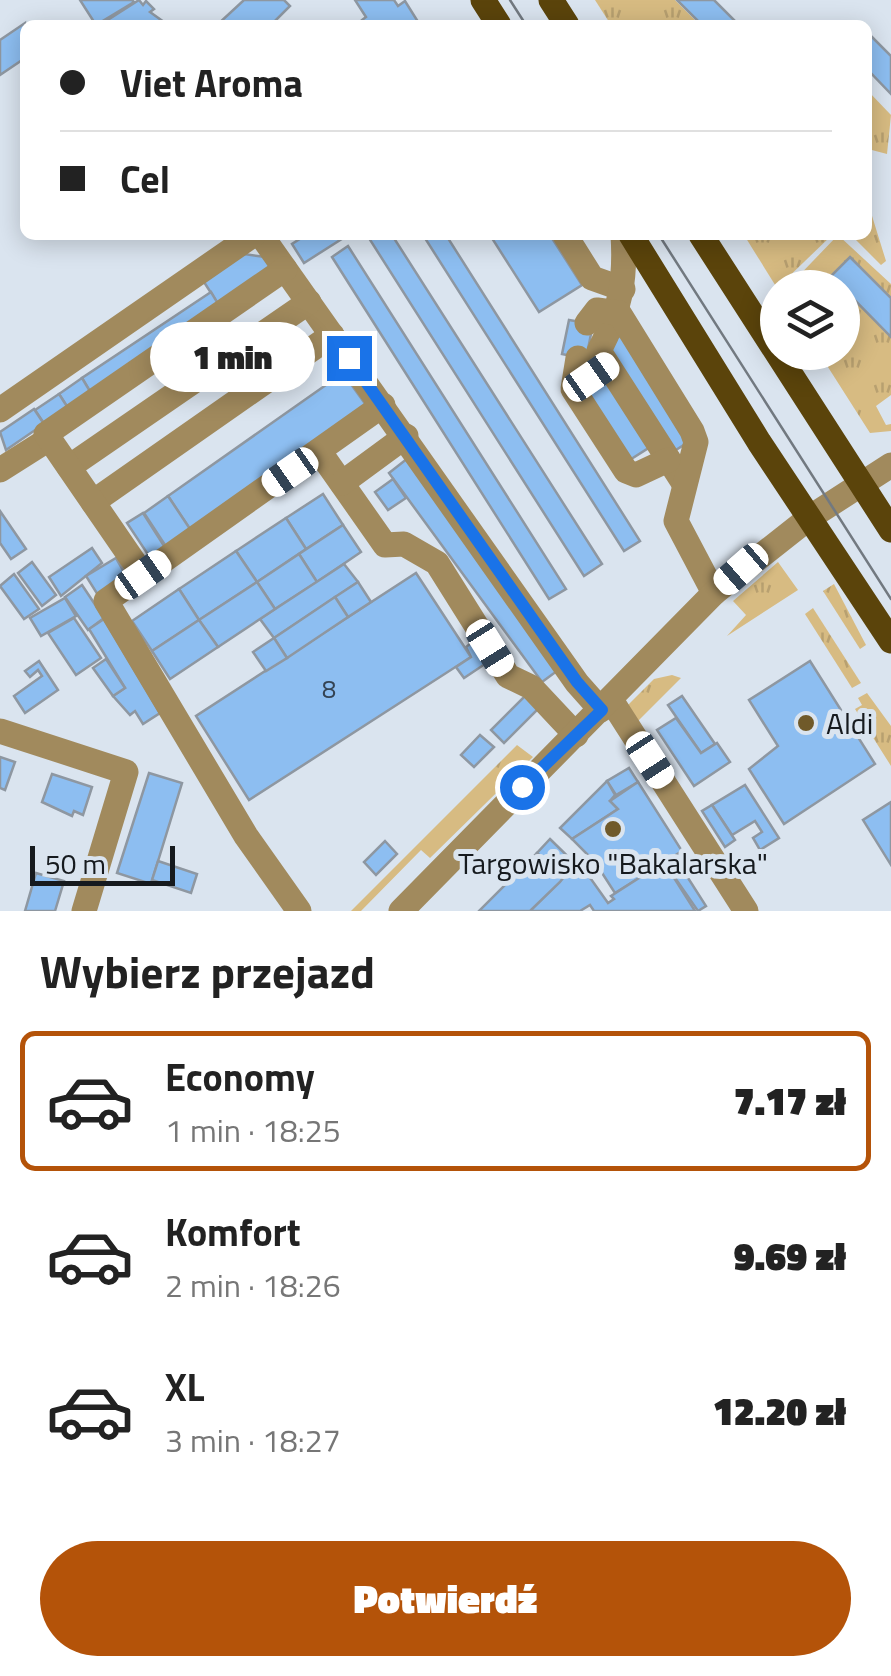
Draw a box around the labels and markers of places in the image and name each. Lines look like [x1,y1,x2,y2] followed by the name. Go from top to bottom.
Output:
[826,700,873,746] place label: Aldi
[795,712,817,734] marker: Aldi
[602,818,624,840] marker: Targowisko "Bakalarska"
[458,840,768,886] place label: Targowisko "Bakalarska"

